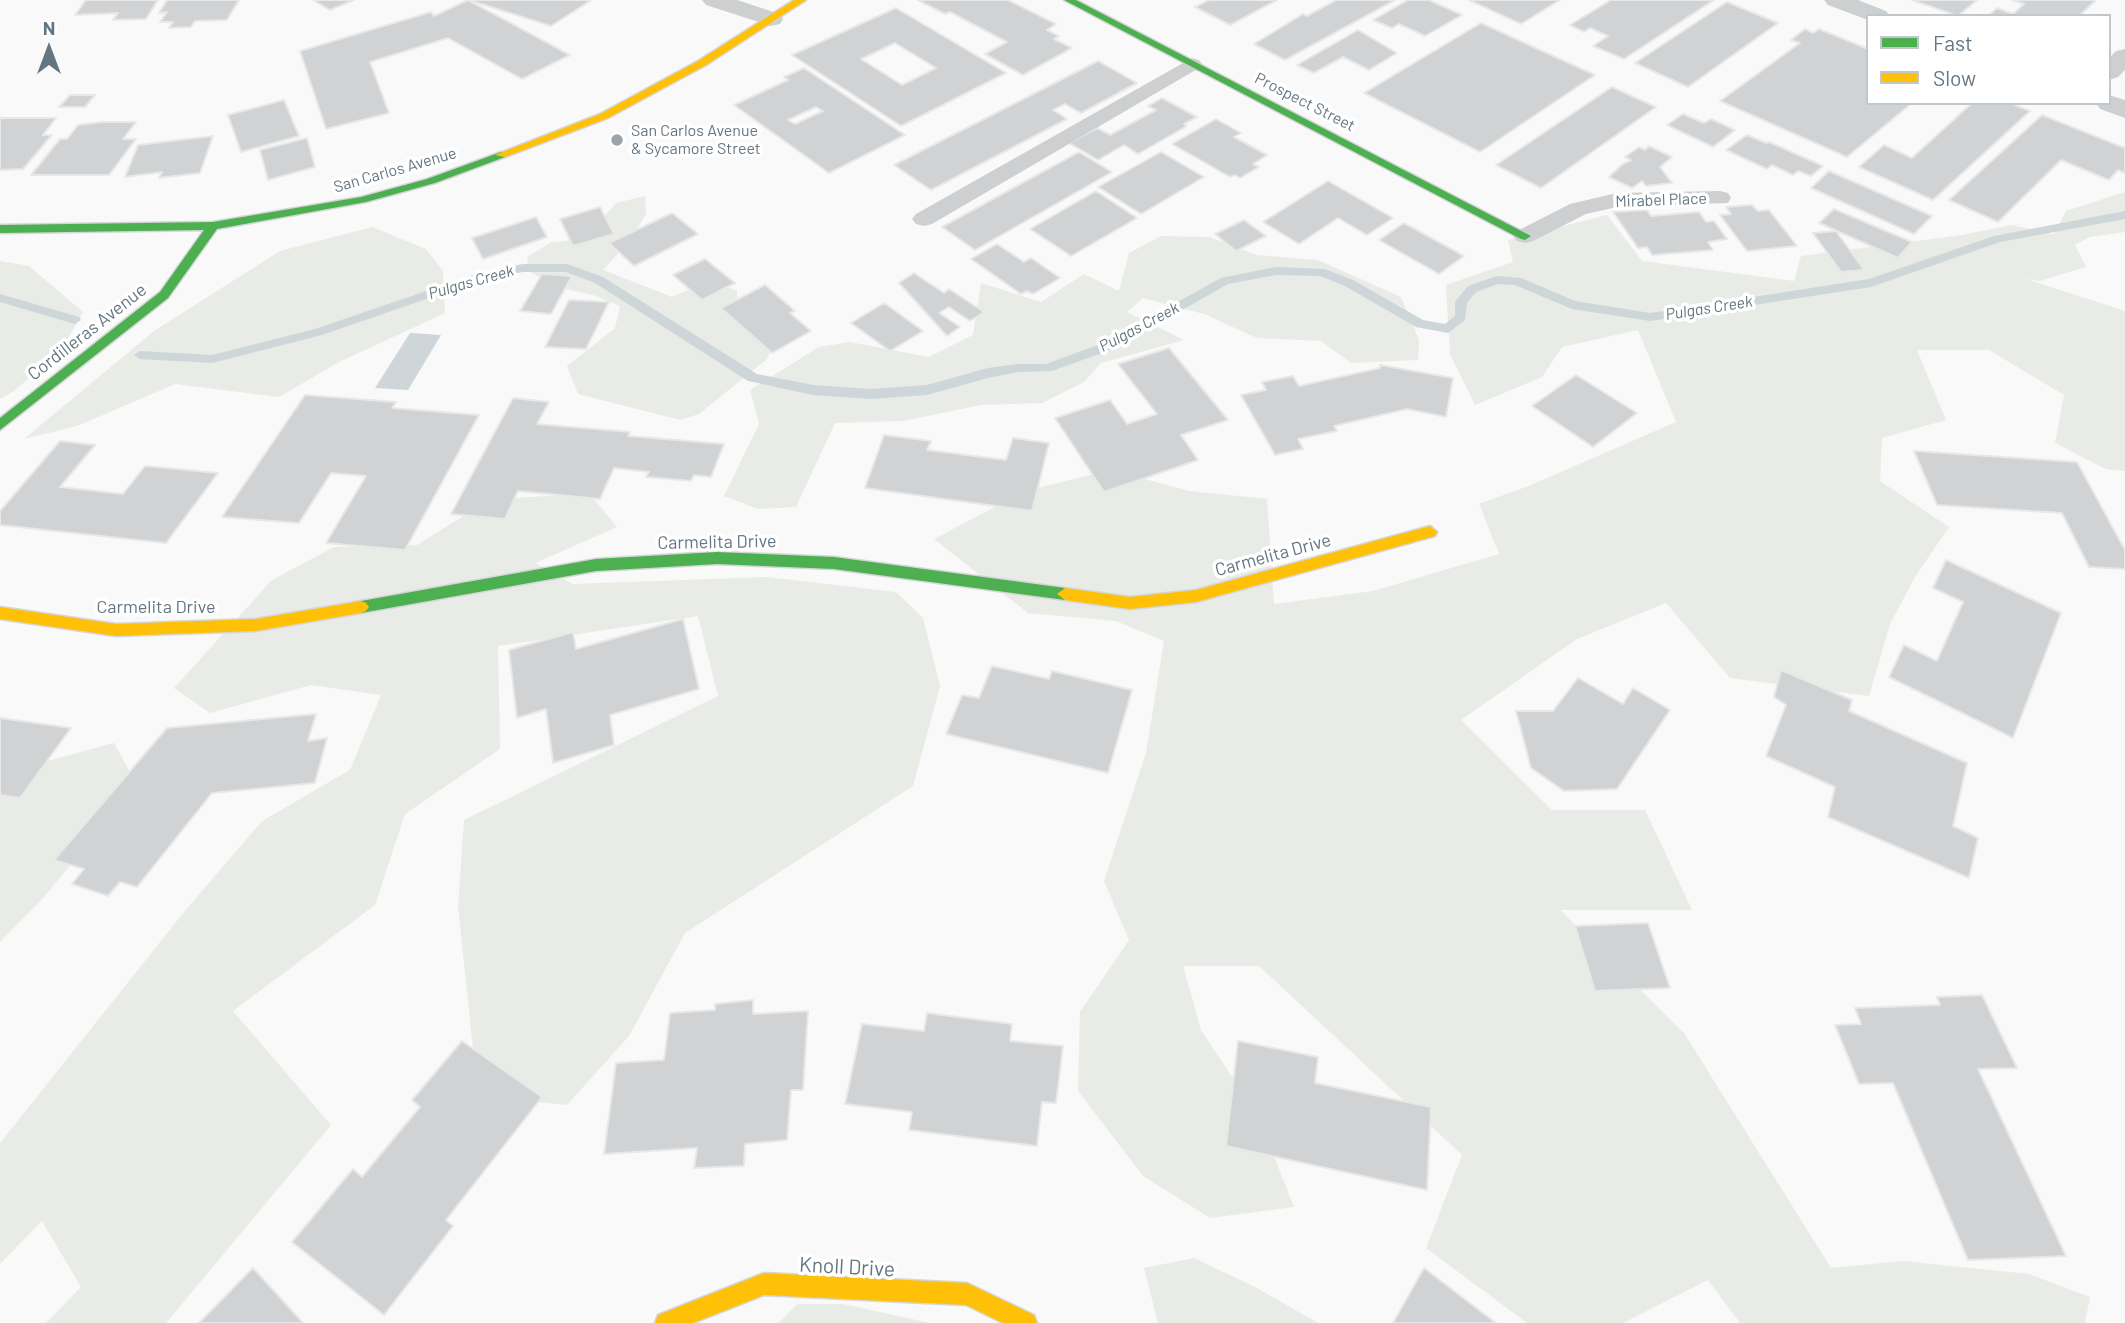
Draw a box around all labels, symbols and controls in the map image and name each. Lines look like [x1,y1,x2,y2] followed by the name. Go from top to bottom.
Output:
[14,14,84,84] north arrow
[1866,14,2111,105] legend
[43,16,55,39] text: N
[1933,30,1973,55] text: Fast
[1933,65,1976,90] text: Slow
[1252,68,1358,136] street label: Prospect Street
[631,121,761,159] place label: San Carlos Avenue & Sycamore Street
[609,132,625,148] marker: San Carlos Avenue & Sycamore Street
[331,143,459,197] street label: San Carlos Avenue
[1615,189,1707,211] street label: Mirabel Place
[426,261,516,303] water label: Pulgas Creek
[23,279,151,385] street label: Cordilleras Avenue
[1664,292,1754,324] water label: Pulgas Creek
[1096,298,1182,356] water label: Pulgas Creek
[1213,529,1333,581] street label: Carmelita Drive
[657,530,777,554] street label: Carmelita Drive
[96,596,216,618] street label: Carmelita Drive
[798,1252,896,1282] street label: Knoll Drive

